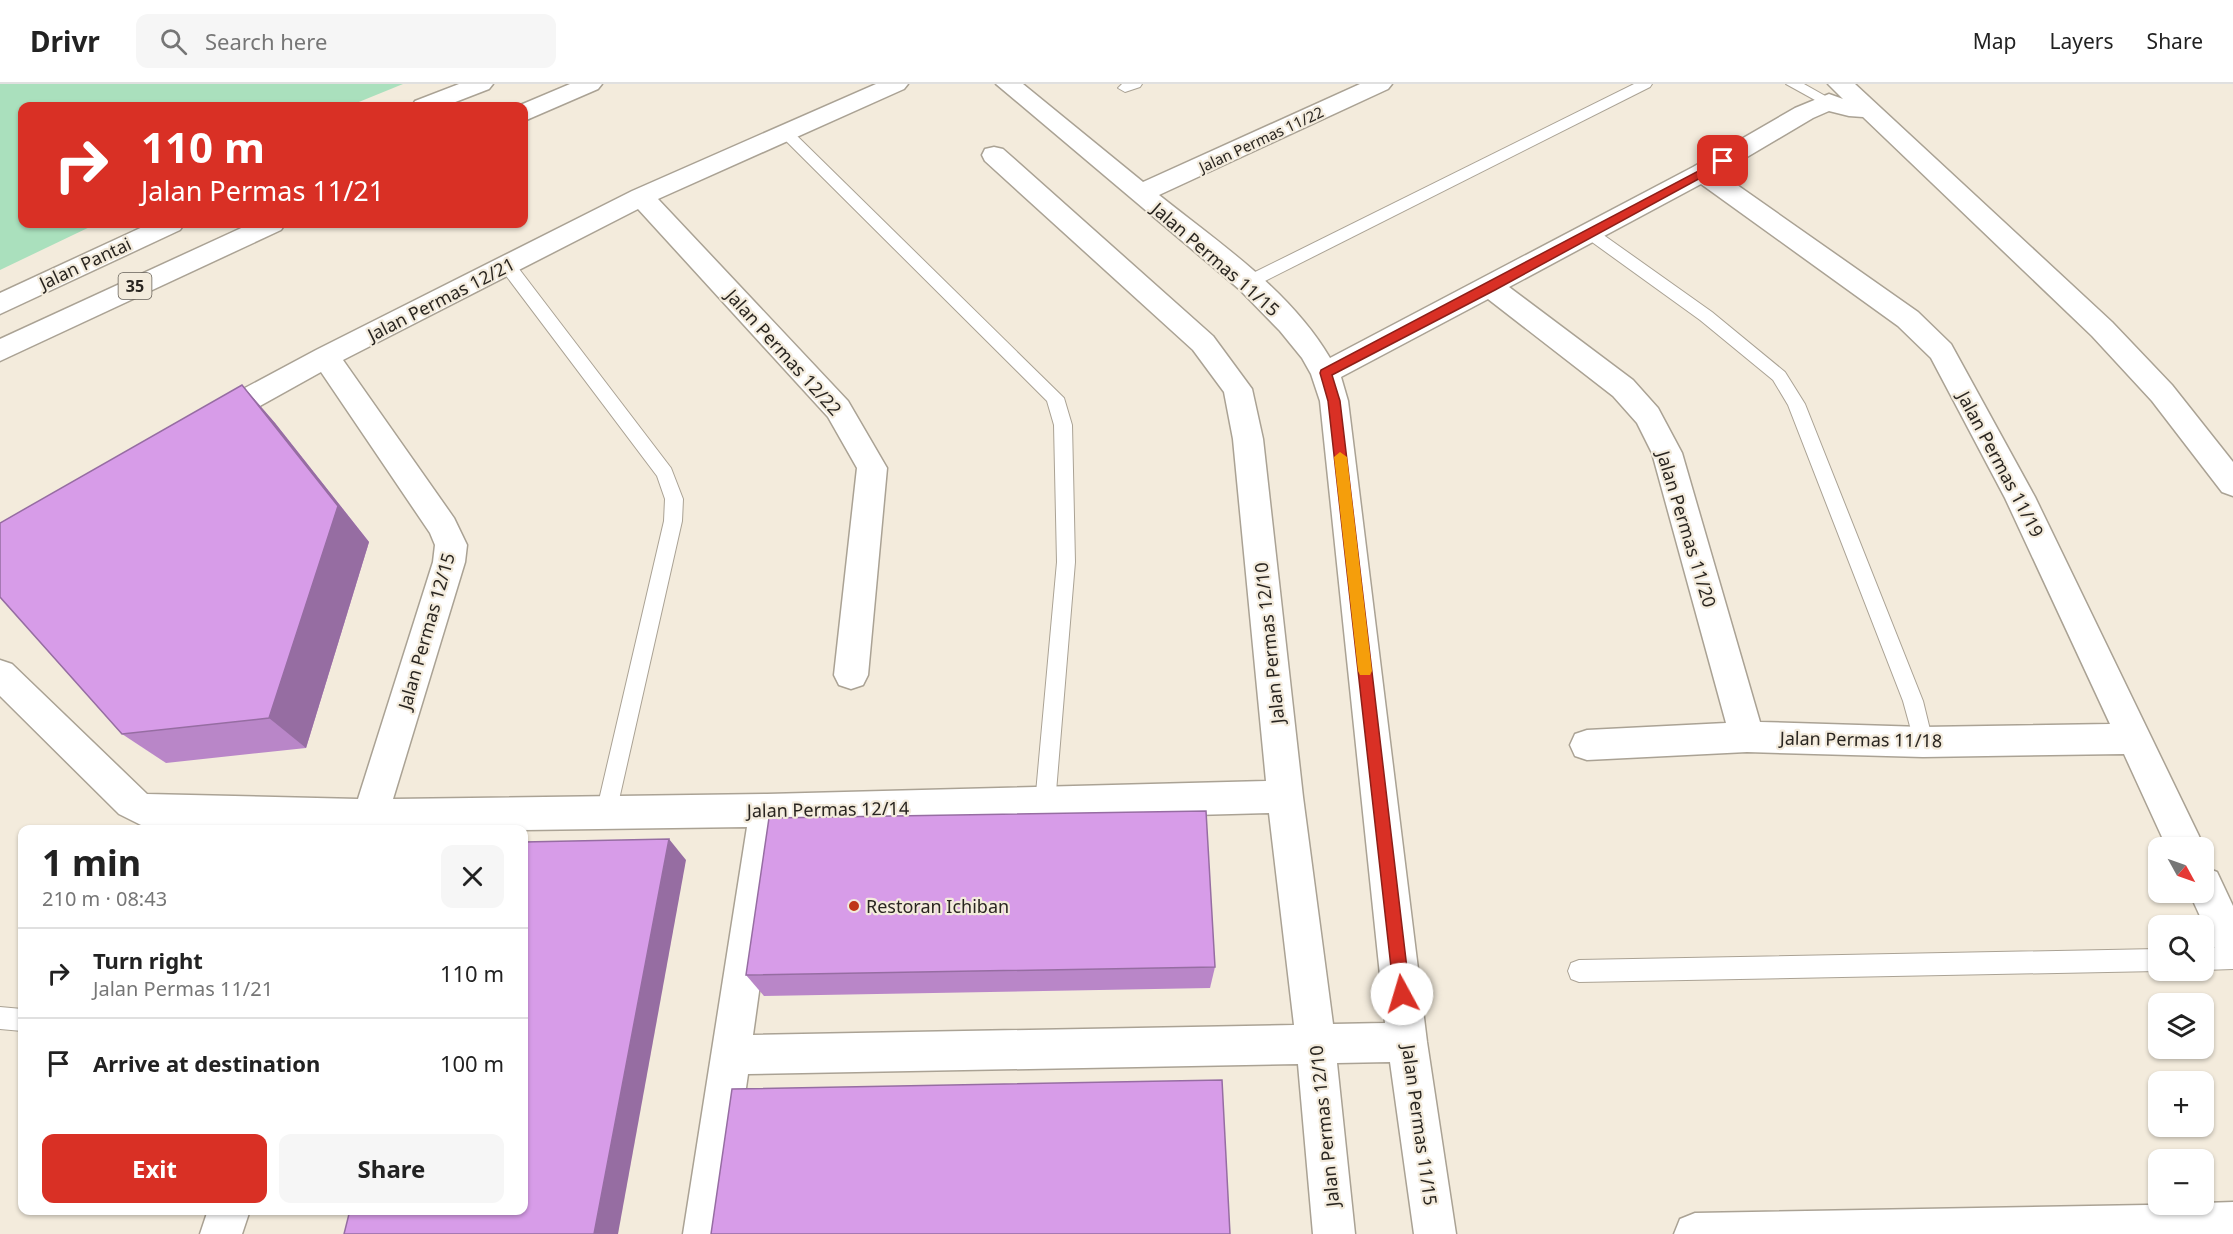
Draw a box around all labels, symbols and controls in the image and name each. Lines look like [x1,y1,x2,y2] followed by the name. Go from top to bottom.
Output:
[136,14,556,68] search box
[30,22,100,60] text: Drivr
[157,25,190,58] icon: search
[205,26,327,56] text: Search here
[1973,27,2017,55] text: Map
[2050,27,2114,55] text: Layers
[2147,27,2203,55] text: Share
[1194,101,1326,177] street label: Jalan Permas 11/22
[141,118,265,175] text: 110 m
[42,126,120,204] icon: right
[1697,135,1748,186] pin
[1706,144,1739,177] icon: arrive
[141,172,384,209] text: Jalan Permas 11/21
[1145,195,1285,321] street label: Jalan Permas 11/15
[33,231,135,296] street label: Jalan Pantai
[362,251,519,347] street label: Jalan Permas 12/21
[118,273,152,299] road number: 35
[719,282,847,420] street label: Jalan Permas 12/22
[1951,385,2050,541] street label: Jalan Permas 11/19
[1651,446,1722,610] street label: Jalan Permas 11/20
[392,550,460,714] street label: Jalan Permas 12/15
[1249,561,1290,727] street label: Jalan Permas 12/10
[1778,726,1942,752] street label: Jalan Permas 11/18
[745,796,909,822] street label: Jalan Permas 12/14
[2148,837,2214,903] north arrow
[2148,837,2214,1215] map controls
[42,838,141,887] text: 1 min
[441,845,504,908] button: close
[42,885,167,912] text: 210 m · 08:43
[866,894,1009,918] place label: Restoran Ichiban
[847,899,861,913] marker: Restoran Ichiban
[2148,915,2214,981] button: search
[93,945,203,975] text: Turn right
[42,957,75,990] icon: right
[440,958,504,988] text: 110 m
[1370,962,1434,1026] position arrow
[93,975,273,1002] text: Jalan Permas 11/21
[2148,993,2214,1059] button: layers
[1397,1041,1443,1207] street label: Jalan Permas 11/15
[1304,1044,1345,1210] street label: Jalan Permas 12/10
[42,1047,75,1080] icon: arrive
[93,1048,320,1078] text: Arrive at destination
[440,1048,504,1078] text: 100 m
[2148,1071,2214,1137] button: +
[42,1134,267,1203] button: Exit
[279,1134,504,1203] button: Share
[2148,1149,2214,1215] button: −

